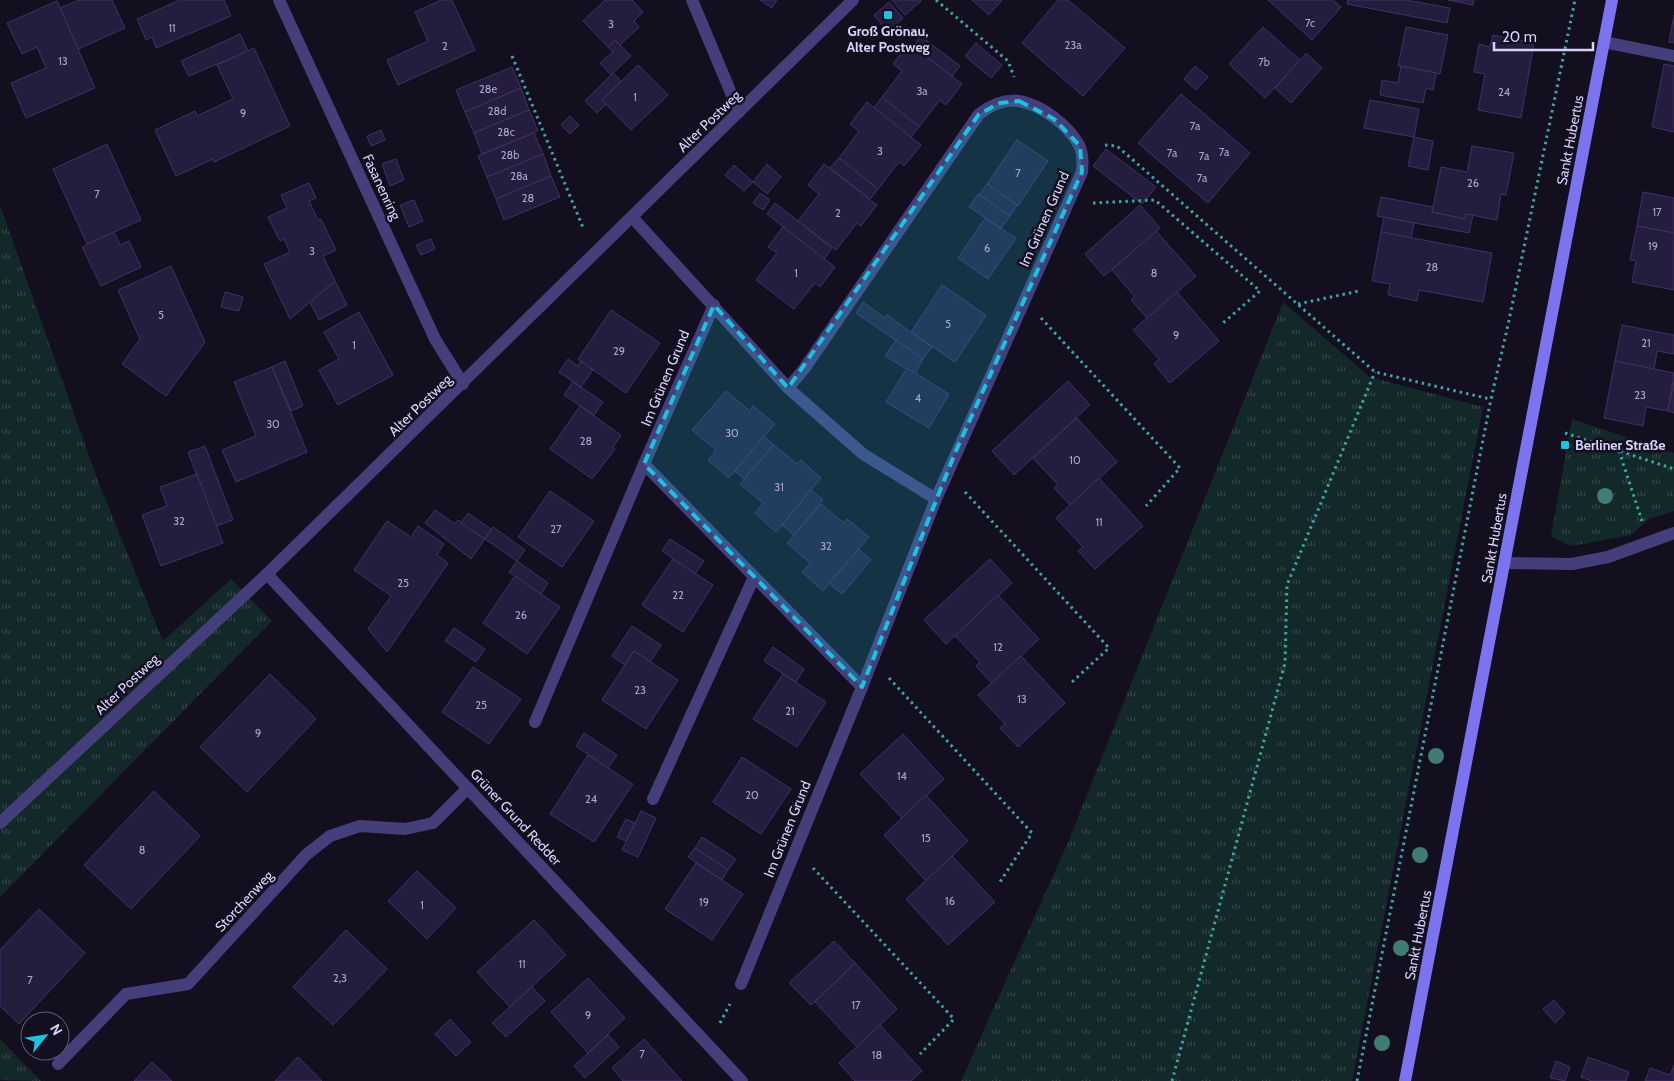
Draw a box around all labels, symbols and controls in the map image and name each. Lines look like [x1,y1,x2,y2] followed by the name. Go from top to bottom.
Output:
[882,9,894,21] marker: Groß Grönau, Alter Postweg
[1305,16,1315,30] house number: 7c
[608,17,614,31] house number: 3
[1494,20,1593,52] scale bar
[168,21,176,35] house number: 11
[846,22,930,56] place label: Groß Grönau, Alter Postweg
[1502,28,1537,46] text: 20 m
[1065,38,1082,52] house number: 23a
[442,39,448,53] house number: 2
[58,54,68,68] house number: 13
[1258,55,1270,69] house number: 7b
[479,82,497,96] house number: 28e
[916,84,928,98] house number: 3a
[1498,85,1511,99] house number: 24
[673,86,745,156] street label: Alter Postweg
[633,90,637,104] house number: 1
[1552,93,1588,186] street label: Sankt Hubertus
[488,104,506,118] house number: 28d
[240,106,246,120] house number: 9
[1190,119,1201,133] house number: 7a
[497,125,515,139] house number: 28c
[877,144,883,158] house number: 3
[1219,145,1230,159] house number: 7a
[1167,146,1178,160] house number: 7a
[501,148,519,162] house number: 28b
[1199,149,1210,163] house number: 7a
[359,151,406,224] street label: Fasanenring
[1015,166,1021,180] house number: 7
[1015,168,1073,270] street label: Im Grünen Grund
[510,169,529,183] house number: 28a
[1197,171,1208,185] house number: 7a
[1467,176,1479,190] house number: 26
[94,187,100,201] house number: 7
[522,191,534,205] house number: 28
[1652,205,1662,219] house number: 17
[835,206,841,220] house number: 2
[1648,239,1658,253] house number: 19
[984,241,990,255] house number: 6
[309,244,315,258] house number: 3
[1426,260,1438,274] house number: 28
[794,266,798,280] house number: 1
[1151,266,1157,280] house number: 8
[158,308,164,322] house number: 5
[945,317,951,331] house number: 5
[637,327,693,429] street label: Im Grünen Grund
[1173,328,1179,342] house number: 9
[1641,336,1651,350] house number: 21
[352,338,356,352] house number: 1
[613,344,625,358] house number: 29
[384,370,456,440] street label: Alter Postweg
[1634,388,1646,402] house number: 23
[915,391,922,405] house number: 4
[266,417,280,431] house number: 30
[725,426,739,440] house number: 30
[580,434,592,448] house number: 28
[1575,436,1666,454] place label: Berliner Straße
[1559,439,1571,451] marker: Berliner Straße
[1069,453,1081,467] house number: 10
[774,480,784,494] house number: 31
[1477,491,1511,584] street label: Sankt Hubertus
[173,514,185,528] house number: 32
[1095,515,1103,529] house number: 11
[550,522,562,536] house number: 27
[820,539,832,553] house number: 32
[397,576,409,590] house number: 25
[672,588,684,602] house number: 22
[515,608,527,622] house number: 26
[993,640,1003,654] house number: 12
[91,649,164,718] street label: Alter Postweg
[634,683,646,697] house number: 23
[1017,692,1027,706] house number: 13
[475,698,487,712] house number: 25
[785,704,795,718] house number: 21
[255,726,261,740] house number: 9
[466,765,566,870] street label: Grüner Grund Redder
[897,769,908,783] house number: 14
[759,778,815,880] street label: Im Grünen Grund
[745,788,759,802] house number: 20
[585,792,598,806] house number: 24
[921,831,931,845] house number: 15
[139,843,145,857] house number: 8
[211,866,278,936] street label: Storchenweg
[1400,888,1436,981] street label: Sankt Hubertus
[945,894,955,908] house number: 16
[699,895,709,909] house number: 19
[420,898,424,912] house number: 1
[518,957,526,971] house number: 11
[333,971,347,985] house number: 2,3
[27,973,33,987] house number: 7
[851,998,861,1012] house number: 17
[585,1008,591,1022] house number: 9
[20,1011,70,1061] north arrow
[46,1021,67,1038] text: N
[639,1047,645,1061] house number: 7
[872,1048,882,1062] house number: 18

